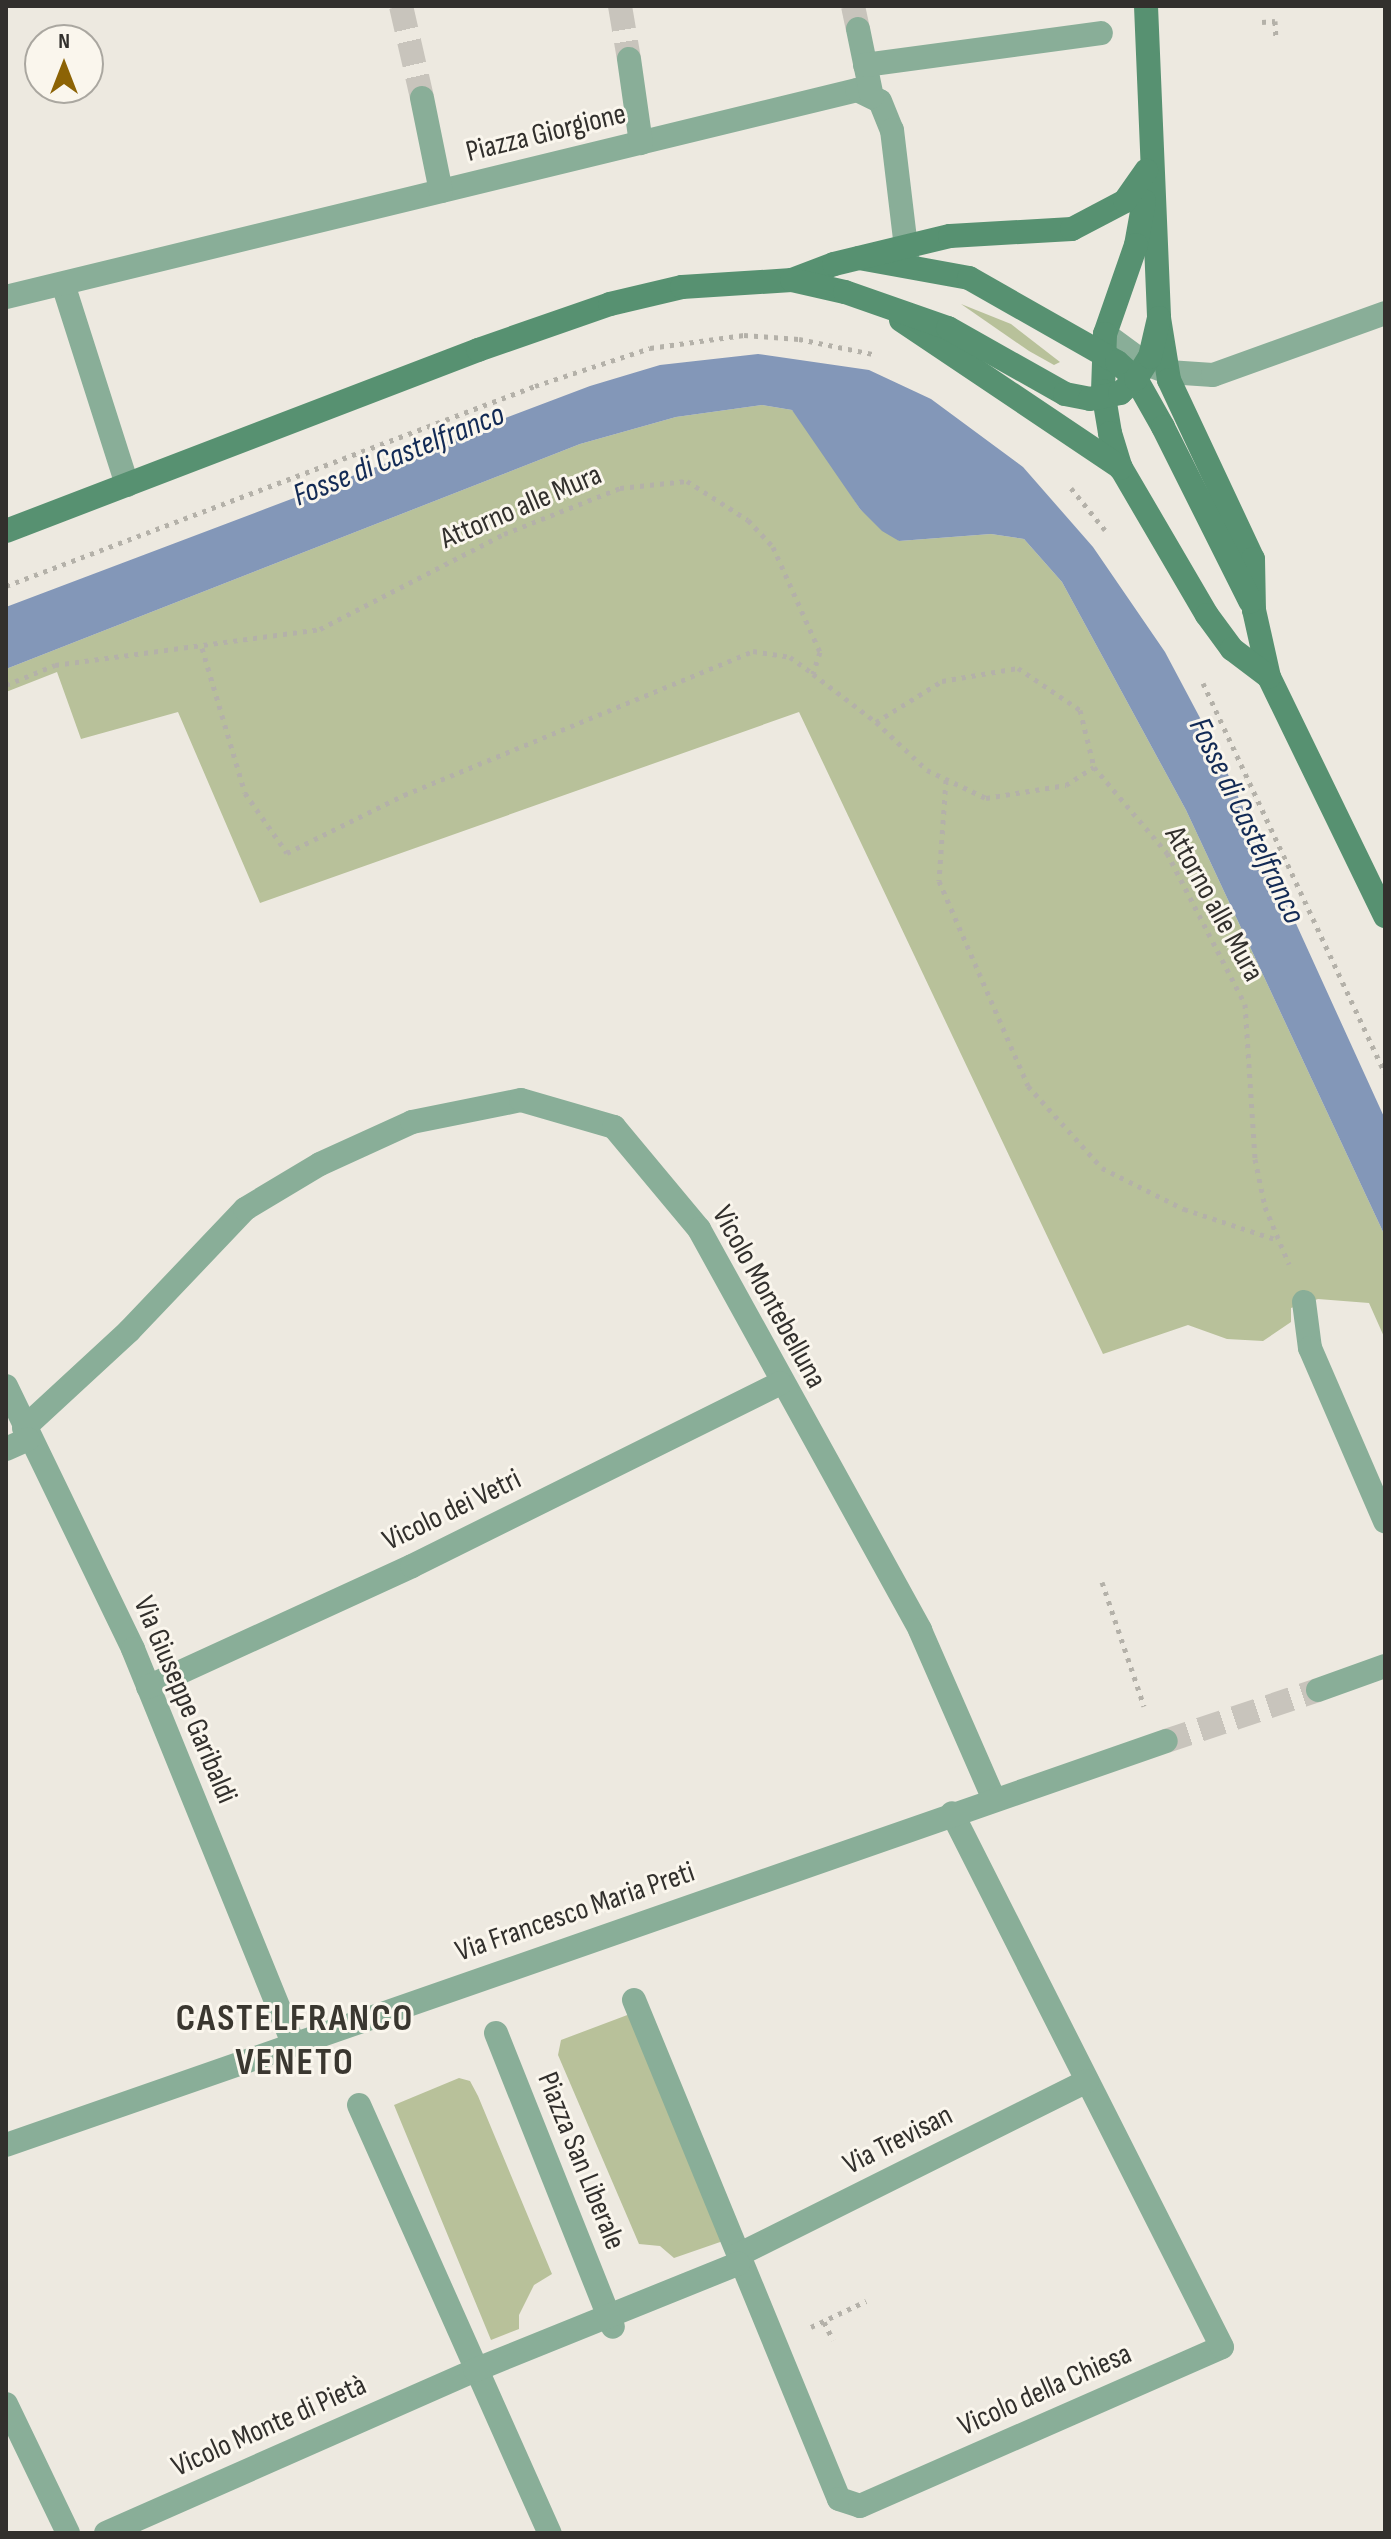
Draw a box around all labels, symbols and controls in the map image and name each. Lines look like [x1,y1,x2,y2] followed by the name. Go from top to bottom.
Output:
[24,24,104,104] north arrow
[58,28,70,55] text: N
[462,96,630,170] street label: Piazza Giorgione
[288,396,510,516] water label: Fosse di Castelfranco
[435,457,607,557] street label: Attorno alle Mura
[1180,712,1312,930] water label: Fosse di Castelfranco
[1157,820,1271,988] street label: Attorno alle Mura
[704,1199,834,1395] street label: Vicolo Montebelluna
[377,1461,527,1559] street label: Vicolo dei Vetri
[125,1591,245,1809] street label: Via Giuseppe Garibaldi
[451,1854,699,1970] street label: Via Francesco Maria Preti
[176,1996,414,2086] district label: CASTELFRANCO VENETO
[529,2067,633,2255] street label: Piazza San Liberale
[837,2097,959,2183] street label: Via Trevisan
[953,2336,1137,2444] street label: Vicolo della Chiesa
[166,2367,372,2485] street label: Vicolo Monte di Pietà

